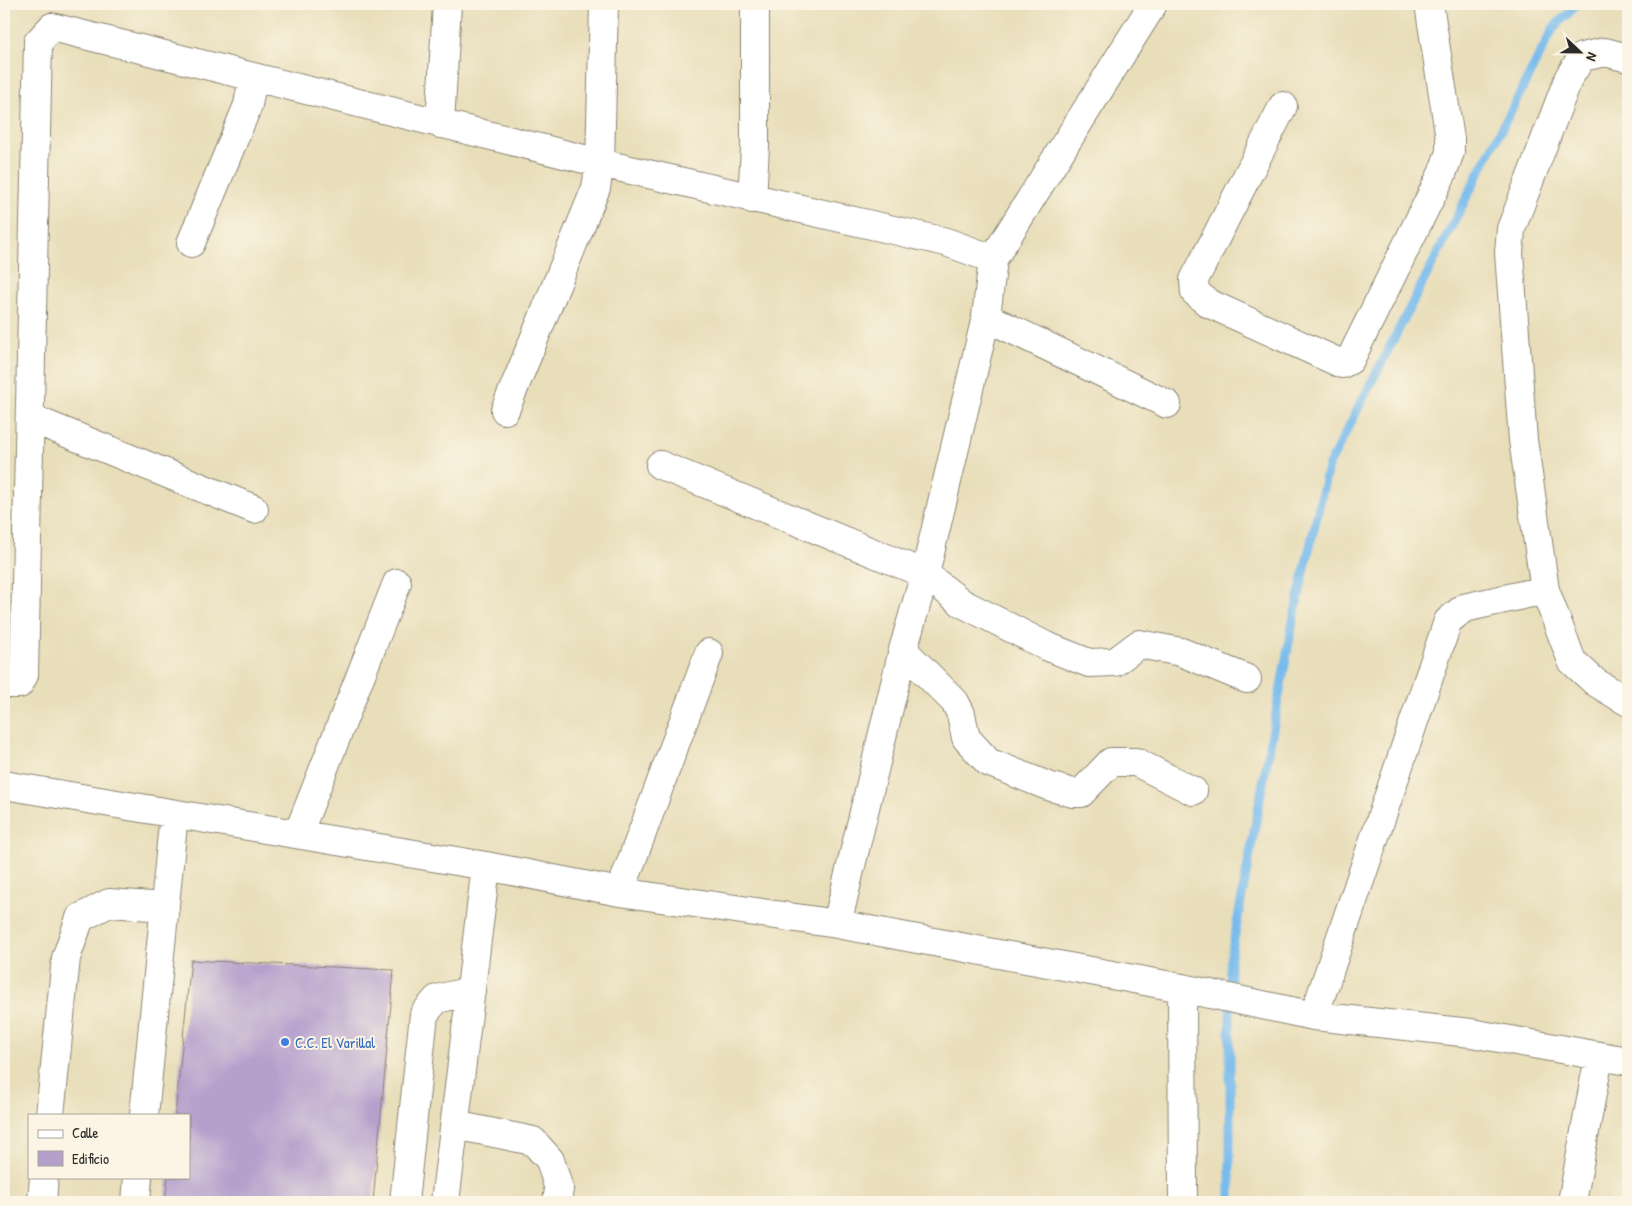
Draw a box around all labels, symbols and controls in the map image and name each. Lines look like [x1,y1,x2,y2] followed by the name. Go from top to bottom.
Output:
[1554,28,1604,78] north arrow
[1582,50,1603,65] text: N
[295,1032,375,1053] place label: C.C. El Varillal
[279,1036,291,1048] marker: C.C. El Varillal
[28,1114,190,1178] legend
[72,1122,99,1143] text: Calle
[72,1148,109,1169] text: Edificio

